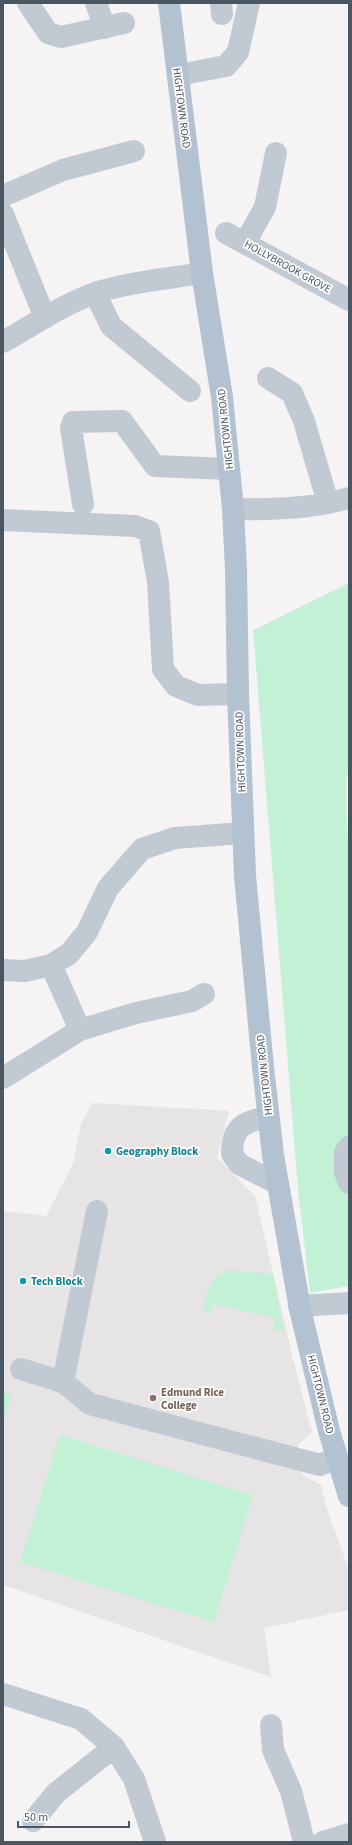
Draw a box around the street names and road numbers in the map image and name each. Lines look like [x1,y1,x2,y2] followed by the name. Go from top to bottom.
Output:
[169,67,194,149] street label: HIGHTOWN ROAD
[242,236,334,297] street label: HOLLYBROOK GROVE
[214,388,237,470] street label: HIGHTOWN ROAD
[232,711,249,793] street label: HIGHTOWN ROAD
[253,1034,276,1116] street label: HIGHTOWN ROAD
[303,1353,338,1435] street label: HIGHTOWN ROAD

